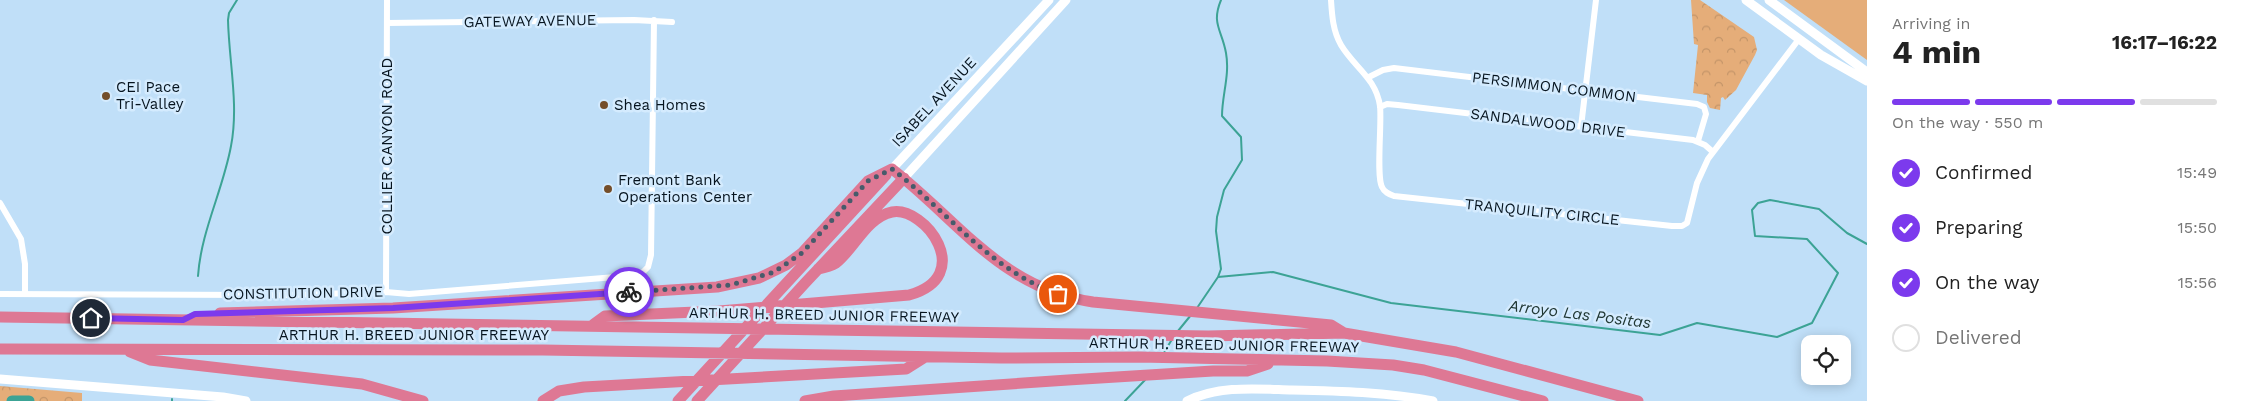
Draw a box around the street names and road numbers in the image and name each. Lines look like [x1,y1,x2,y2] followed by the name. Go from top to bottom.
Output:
[463,11,597,31] street label: GATEWAY AVENUE
[888,54,980,150] street label: ISABEL AVENUE
[378,58,396,234] street label: COLLIER CANYON ROAD
[1471,68,1637,106] street label: PERSIMMON COMMON
[1470,105,1626,141] street label: SANDALWOOD DRIVE
[1464,195,1620,229] street label: TRANQUILITY CIRCLE
[223,283,383,303] street label: CONSTITUTION DRIVE
[689,304,960,326] street label: ARTHUR H. BREED JUNIOR FREEWAY
[279,326,550,344] street label: ARTHUR H. BREED JUNIOR FREEWAY
[1089,334,1360,356] street label: ARTHUR H. BREED JUNIOR FREEWAY

